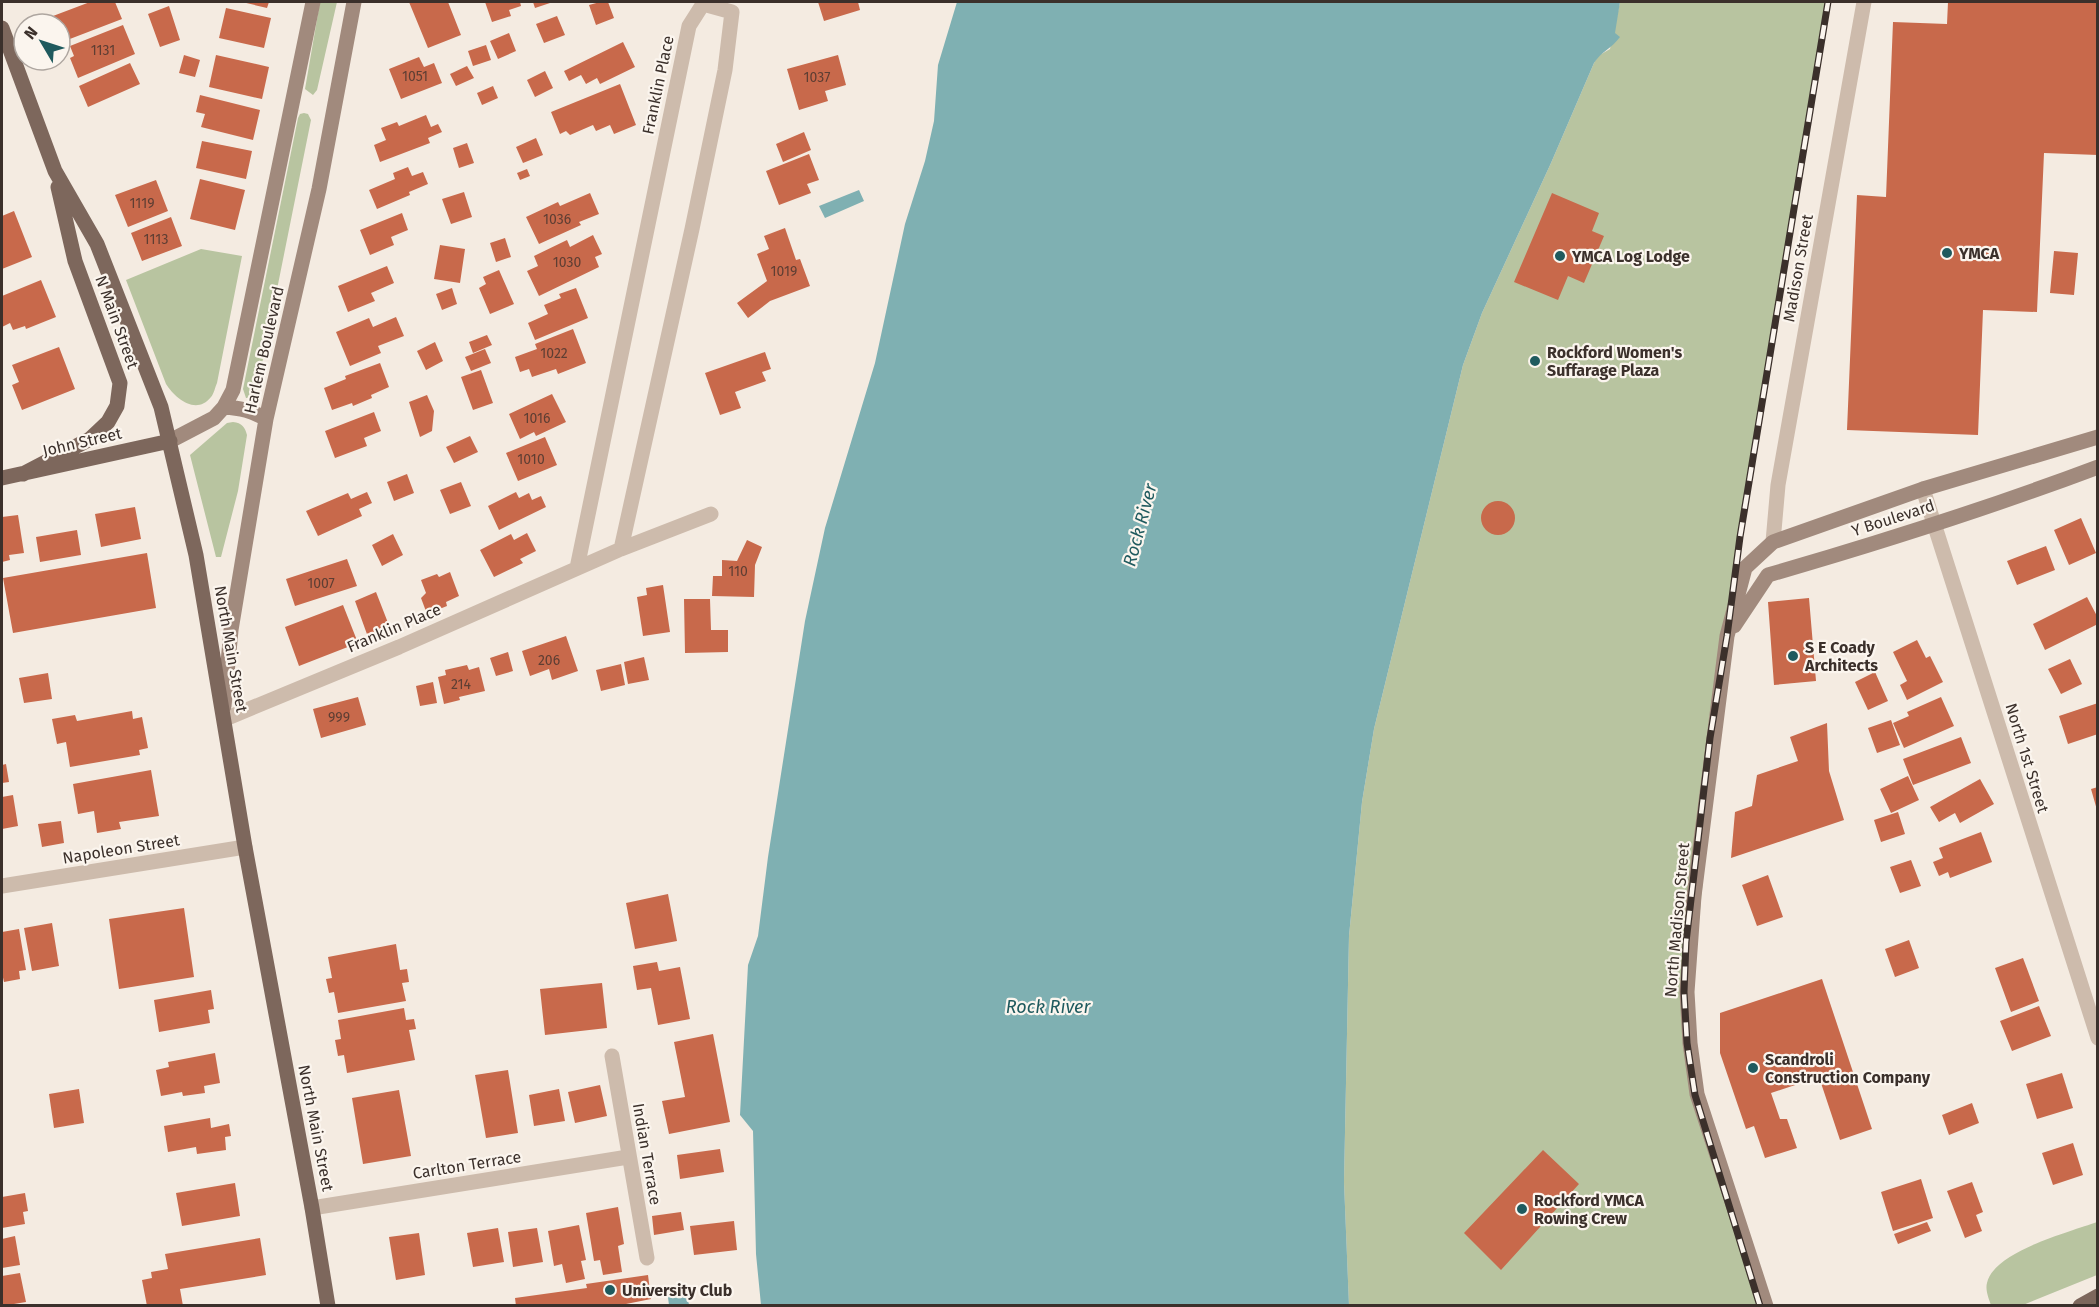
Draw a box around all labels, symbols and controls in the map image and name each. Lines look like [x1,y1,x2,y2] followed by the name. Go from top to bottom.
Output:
[12,12,72,72] north arrow
[20,23,41,43] text: N
[638,34,678,136] street label: Franklin Place
[91,42,115,59] house number: 1131
[402,68,428,85] house number: 1051
[804,69,830,86] house number: 1037
[129,195,155,212] house number: 1119
[543,211,571,228] house number: 1036
[1779,212,1817,323] street label: Madison Street
[144,231,168,248] house number: 1113
[1958,244,2000,263] place label: YMCA
[1940,246,1954,260] marker: YMCA
[1571,247,1690,266] place label: YMCA Log Lodge
[1553,249,1567,263] marker: YMCA Log Lodge
[553,254,581,271] house number: 1030
[771,263,797,280] house number: 1019
[91,273,143,371] street label: N Main Street
[240,284,288,416] street label: Harlem Boulevard
[1547,343,1682,380] place label: Rockford Women's Suffarage Plaza
[540,345,568,362] house number: 1022
[1528,354,1542,368] marker: Rockford Women's Suffarage Plaza
[523,410,551,427] house number: 1016
[41,424,124,460] street label: John Street
[517,451,545,468] house number: 1010
[1118,480,1162,569] water label: Rock River
[1849,496,1937,540] street label: Y Boulevard
[728,563,748,580] house number: 110
[307,575,335,592] house number: 1007
[210,584,252,714] street label: North Main Street
[344,600,444,656] street label: Franklin Place
[1804,638,1878,675] place label: S E Coady Architects
[1786,649,1800,663] marker: S E Coady Architects
[538,652,560,669] house number: 206
[451,676,472,693] house number: 214
[2001,701,2053,815] street label: North 1st Street
[328,709,350,726] house number: 999
[61,830,181,868] street label: Napoleon Street
[1661,842,1693,998] street label: North Madison Street
[1006,996,1091,1018] water label: Rock River
[1765,1050,1931,1087] place label: Scandroli Construction Company
[1746,1061,1760,1075] marker: Scandroli Construction Company
[294,1063,338,1193] street label: North Main Street
[629,1102,665,1206] street label: Indian Terrace
[411,1147,523,1183] street label: Carlton Terrace
[1534,1191,1644,1228] place label: Rockford YMCA Rowing Crew
[1515,1202,1529,1216] marker: Rockford YMCA Rowing Crew
[622,1281,732,1300] place label: University Club
[603,1283,617,1297] marker: University Club

